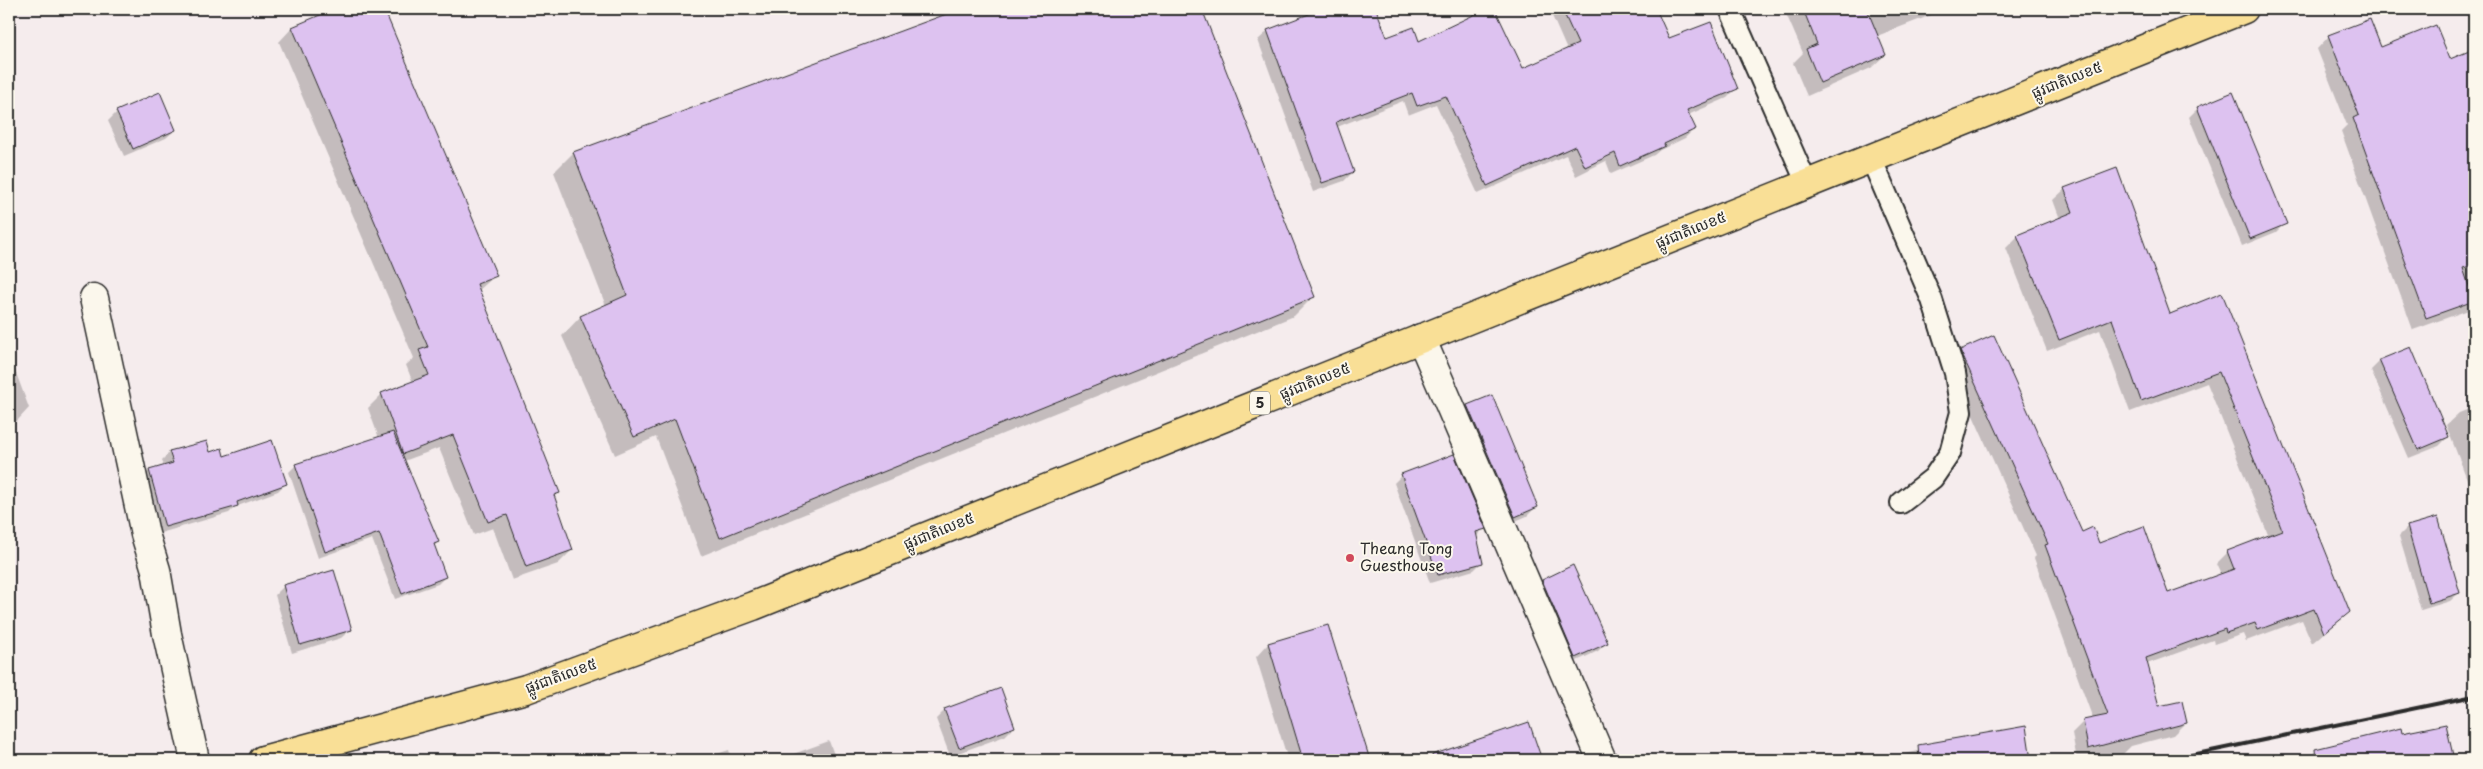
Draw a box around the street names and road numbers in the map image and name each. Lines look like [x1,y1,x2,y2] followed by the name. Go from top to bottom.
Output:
[2027,54,2107,107] street label: ផ្លូវជាតិលេខ៥
[1651,204,1731,257] street label: ផ្លូវជាតិលេខ៥
[1275,355,1355,408] street label: ផ្លូវជាតិលេខ៥
[1250,392,1270,414] road number: 5
[899,505,979,558] street label: ផ្លូវជាតិលេខ៥
[521,651,601,701] street label: ផ្លូវជាតិលេខ៥

